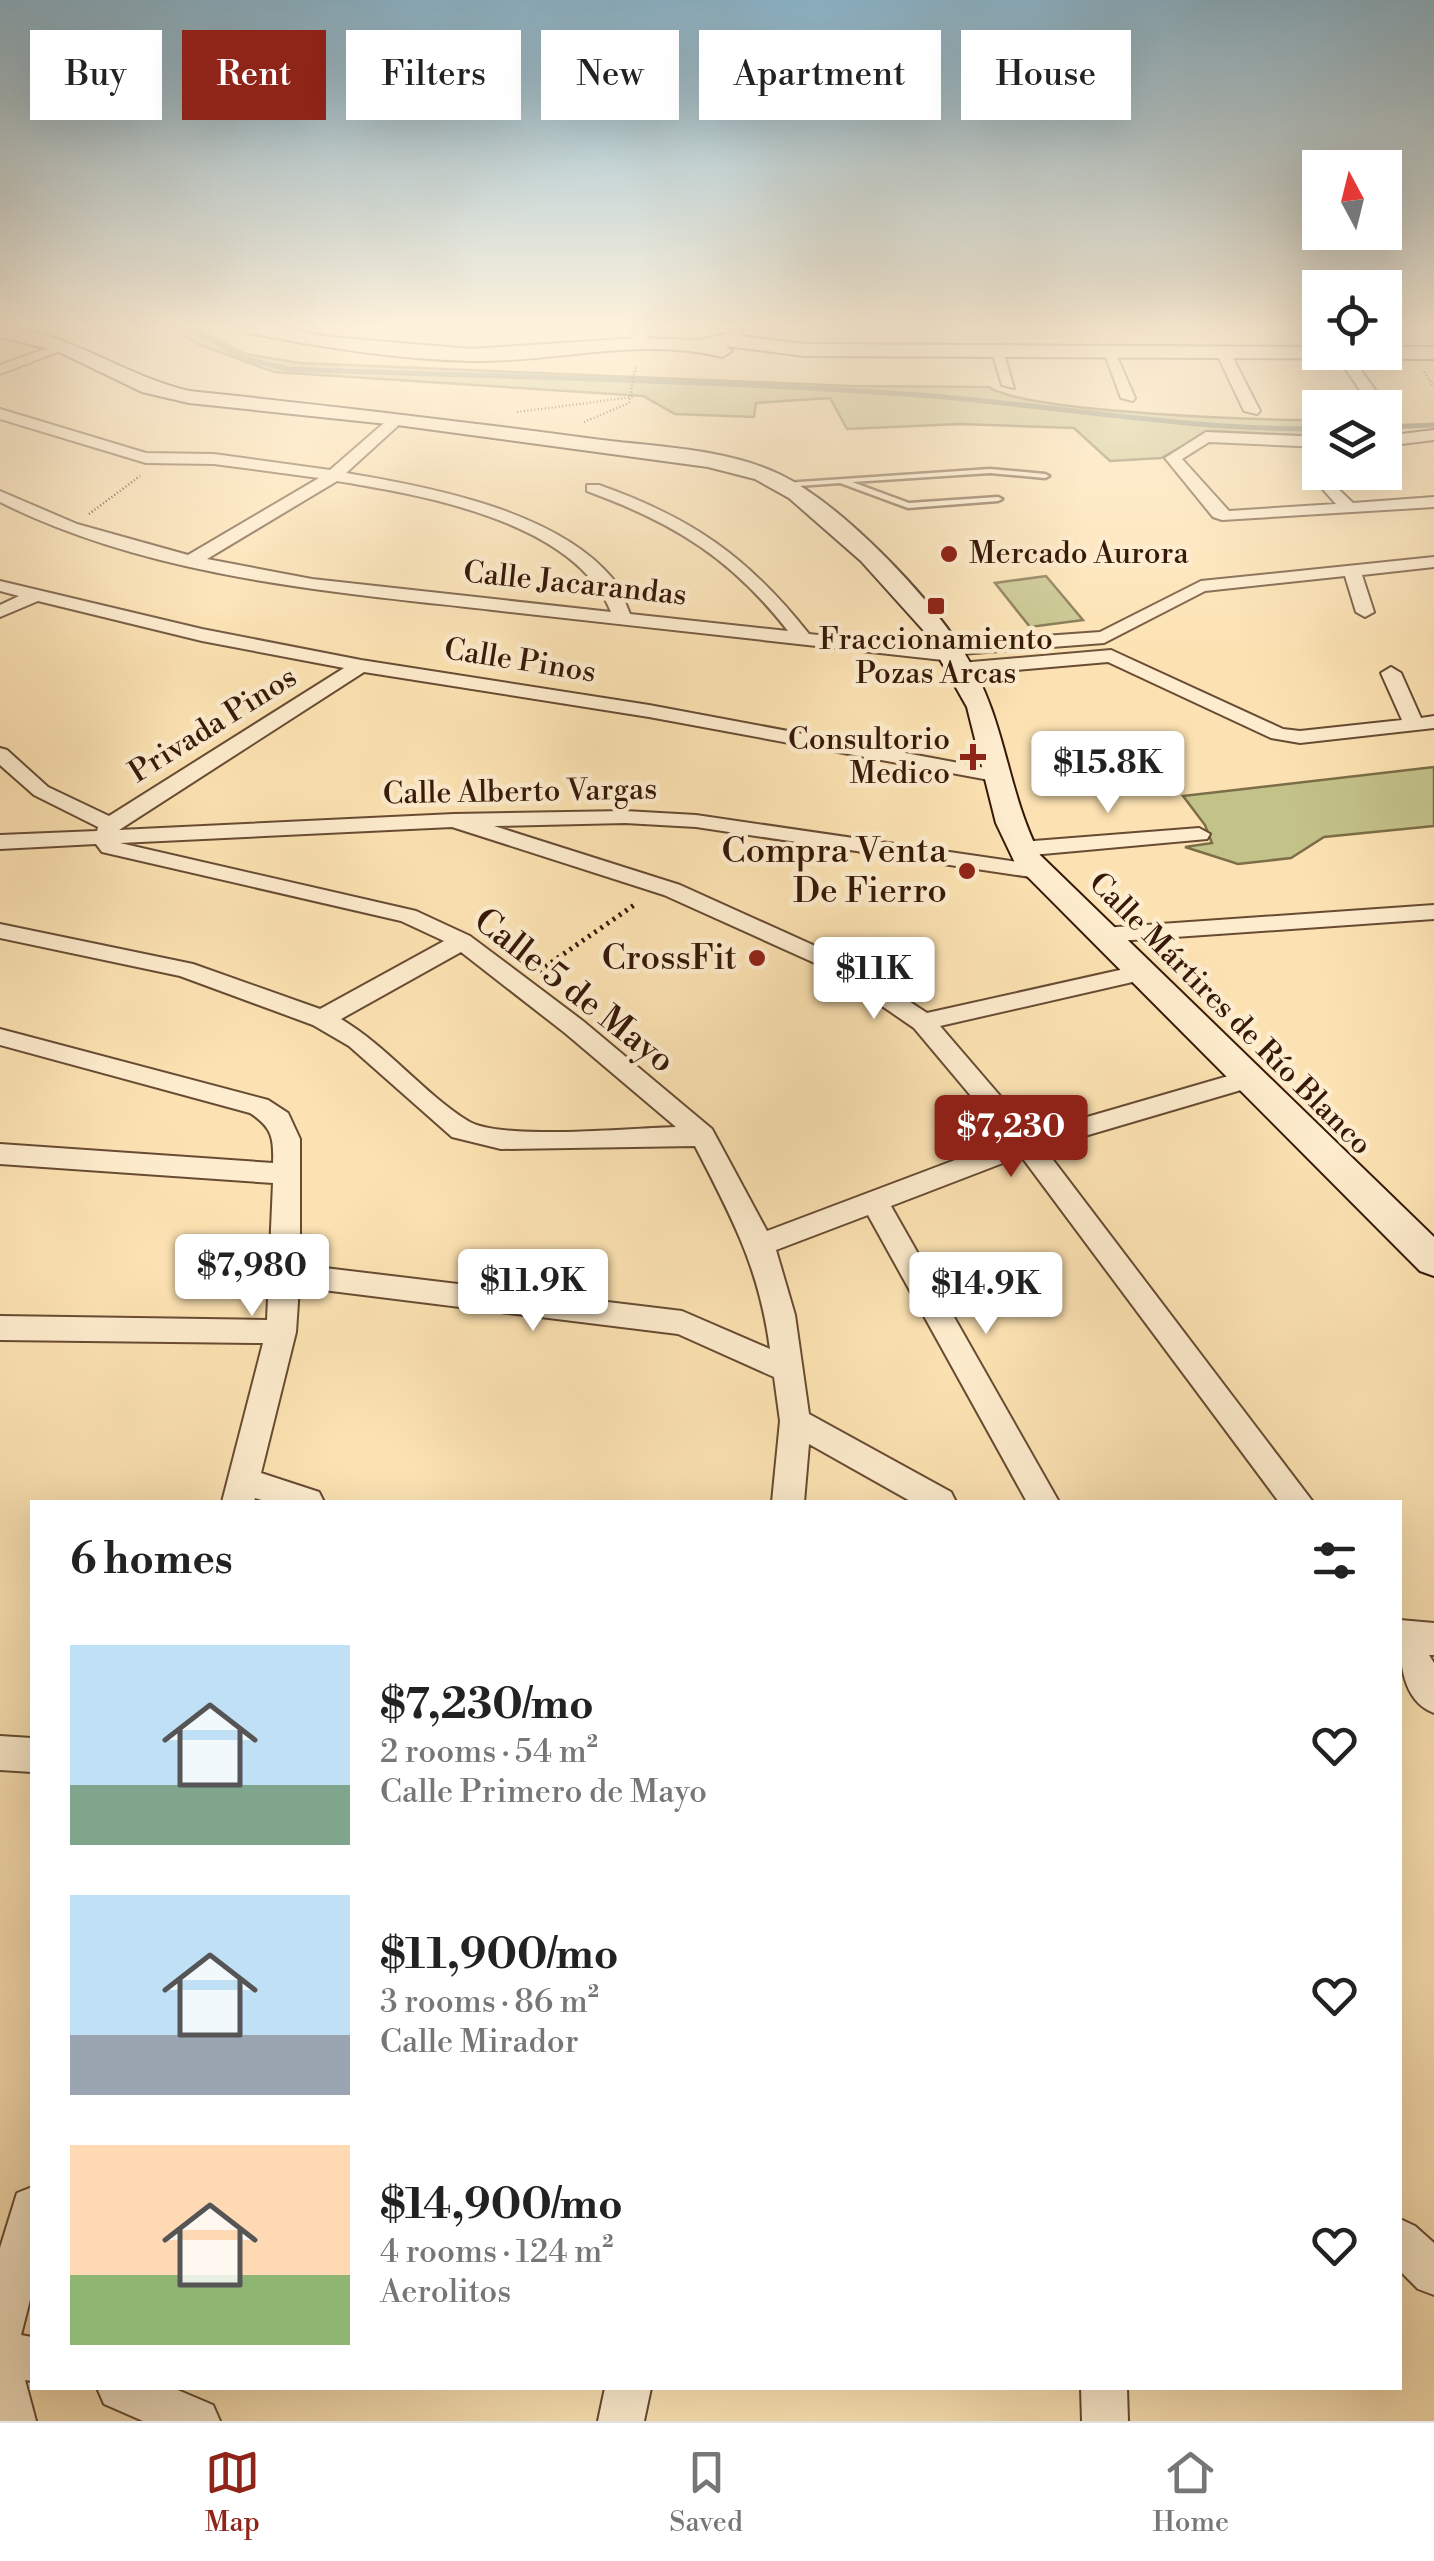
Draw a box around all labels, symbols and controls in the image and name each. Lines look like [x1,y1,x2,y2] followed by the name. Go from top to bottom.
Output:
[30,30,162,120] chip: Buy
[182,30,326,120] chip: Rent
[346,30,521,120] chip: Filters
[541,30,679,120] chip: New
[699,30,941,120] chip: Apartment
[961,30,1131,120] chip: House
[1302,150,1402,250] north arrow
[1302,150,1402,490] map controls
[1302,270,1402,370] button: locate
[1302,390,1402,490] button: layers
[969,535,1189,573] place label: Mercado Aurora
[938,543,960,565] marker: Mercado Aurora
[461,553,689,615] street label: Calle Jacarandas
[925,595,947,617] marker: Fraccionamiento Pozas Arcas
[819,621,1053,693] place label: Fraccionamiento Pozas Arcas
[441,630,599,692] street label: Calle Pinos
[122,658,304,792] street label: Privada Pinos
[788,721,950,793] place label: Consultorio Medico
[1027,731,1189,816] pin: $15.8K
[1053,743,1163,783] text: $15.8K
[960,744,986,770] marker: Consultorio Medico
[383,771,657,813] street label: Calle Alberto Vargas
[721,830,947,913] place label: Compra Venta De Fierro
[956,860,978,882] marker: Compra Venta De Fierro
[1080,864,1380,1164] street label: Calle Mártires de Río Blanco
[465,899,683,1083] street label: Calle 5 de Mayo
[602,937,737,980] place label: CrossFit
[815,937,933,1022] pin: $11K
[746,947,768,969] marker: CrossFit
[836,949,912,989] text: $11K
[930,1095,1092,1180] pin: $7,230
[957,1107,1065,1147] text: $7,230
[171,1234,333,1319] pin: $7,980
[197,1246,307,1286] text: $7,980
[452,1249,614,1334] pin: $11.9K
[905,1252,1067,1337] pin: $14.9K
[480,1261,586,1301] text: $11.9K
[931,1264,1041,1304] text: $14.9K
[1307,1533,1362,1588] icon: filters
[70,1534,233,1587] text: 6 homes
[380,1679,594,1732] text: $7,230/mo
[150,1685,270,1805] icon: home
[1307,1718,1362,1773] icon: heart
[380,1732,598,1772] text: 2 rooms · 54 m²
[380,1772,707,1812] text: Calle Primero de Mayo
[380,1929,619,1982] text: $11,900/mo
[150,1935,270,2055] icon: home
[1307,1968,1362,2023] icon: heart
[380,1982,599,2022] text: 3 rooms · 86 m²
[380,2022,579,2062] text: Calle Mirador
[380,2179,623,2232] text: $14,900/mo
[150,2185,270,2305] icon: home
[1307,2218,1362,2273] icon: heart
[380,2232,613,2272] text: 4 rooms · 124 m²
[380,2272,511,2312] text: Aerolitos
[205,2445,260,2540] tab: Map
[669,2445,743,2540] tab: Saved
[1152,2445,1229,2540] tab: Home

